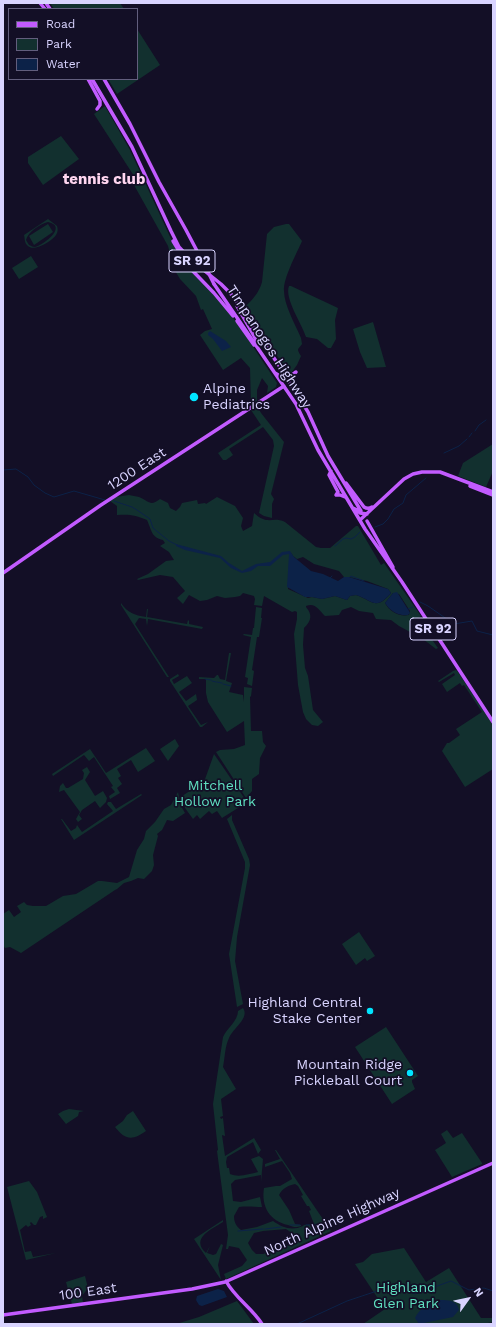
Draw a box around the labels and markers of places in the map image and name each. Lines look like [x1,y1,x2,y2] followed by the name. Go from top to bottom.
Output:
[203,381,270,414] place label: Alpine Pediatrics
[188,391,200,403] marker: Alpine Pediatrics
[248,995,362,1028] place label: Highland Central Stake Center
[365,1006,375,1016] marker: Highland Central Stake Center
[294,1057,402,1090] place label: Mountain Ridge Pickleball Court
[405,1068,415,1078] marker: Mountain Ridge Pickleball Court

